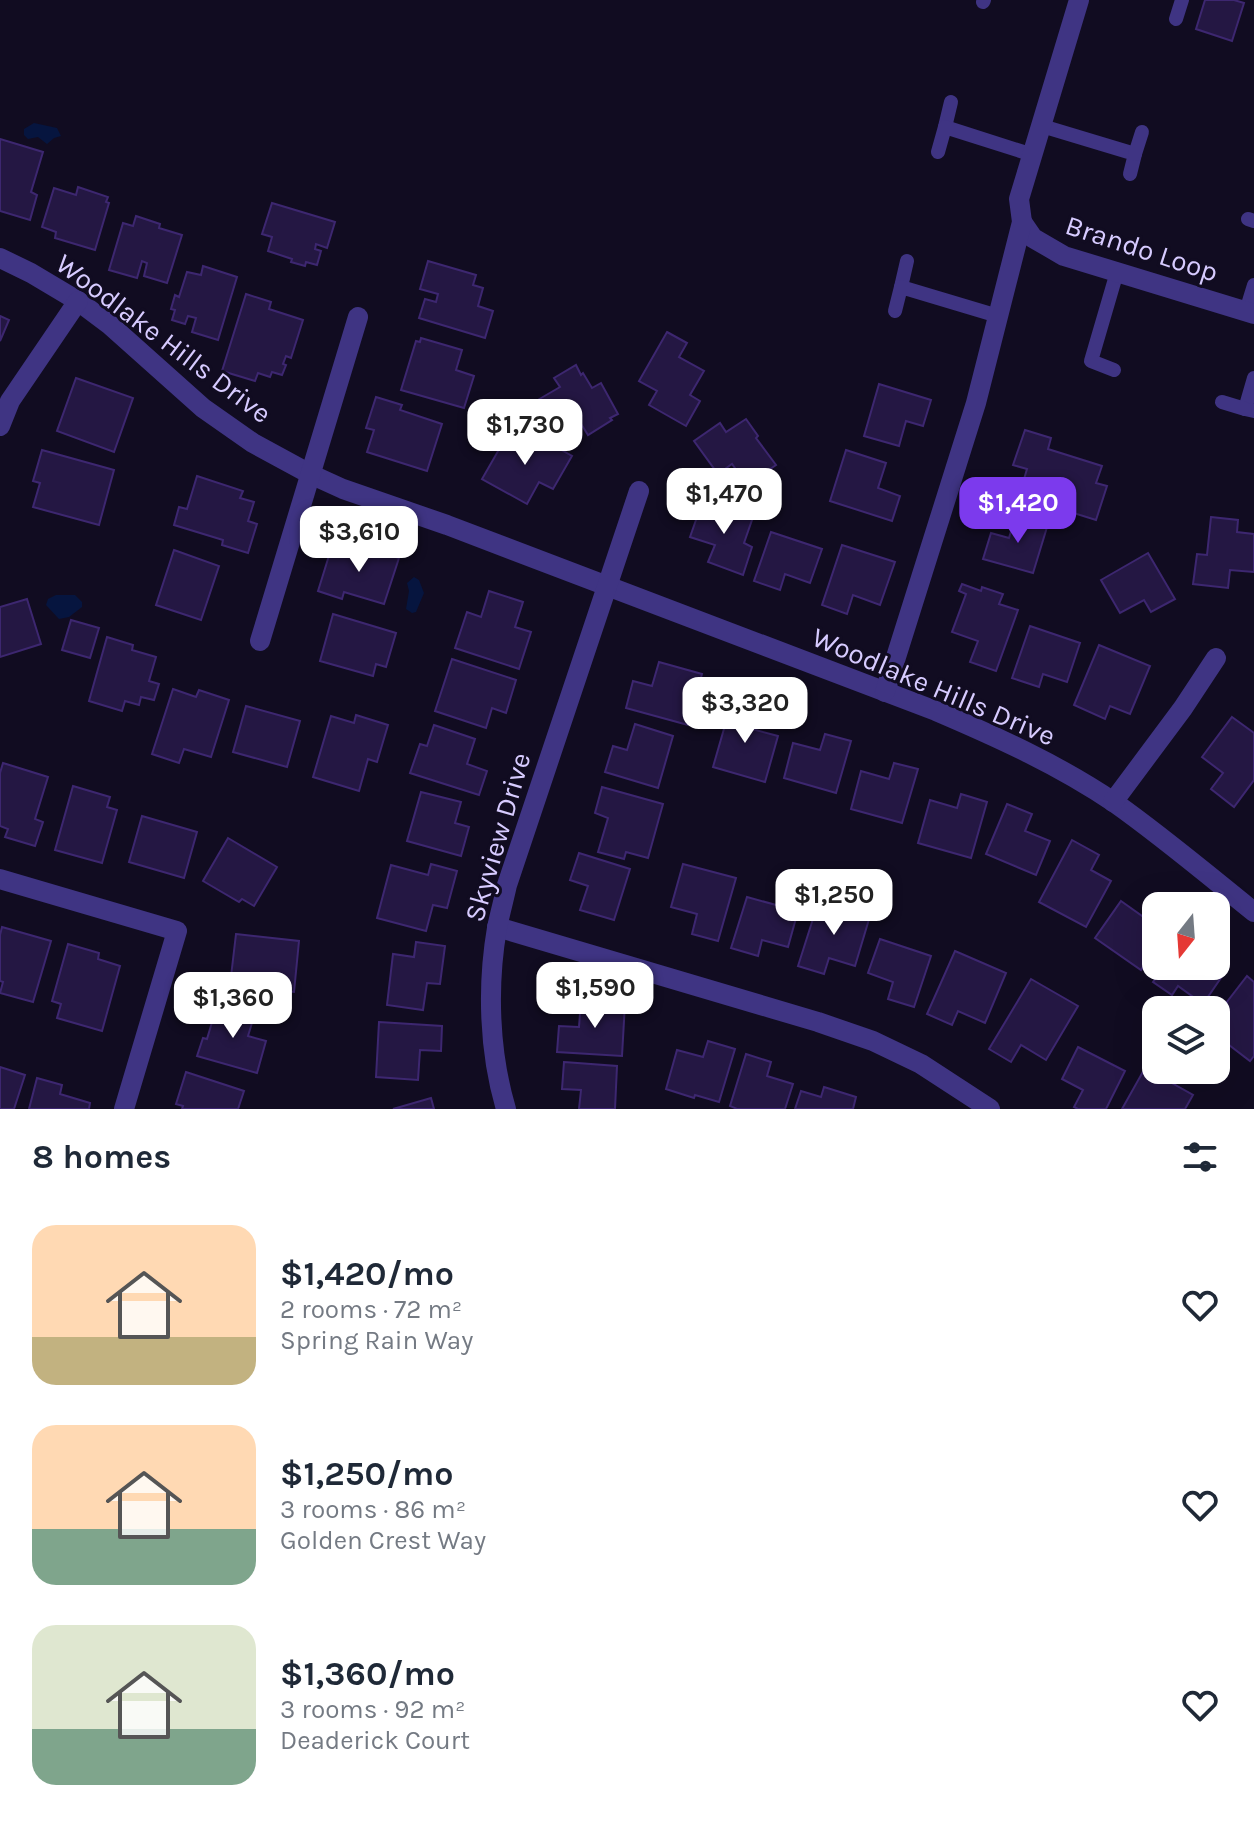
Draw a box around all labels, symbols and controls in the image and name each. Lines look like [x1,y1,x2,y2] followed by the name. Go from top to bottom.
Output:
[1061,208,1222,289] street label: Brando Loop
[50,247,278,430] street label: Woodlake Hills Drive
[460,399,590,467] pin: $1,730
[485,409,565,440] text: $1,730
[659,468,789,536] pin: $1,470
[953,477,1083,545] pin: $1,420
[685,478,763,509] text: $1,470
[977,487,1059,518] text: $1,420
[294,506,424,574] pin: $3,610
[318,516,400,547] text: $3,610
[807,620,1060,753] street label: Woodlake Hills Drive
[680,677,810,745] pin: $3,320
[700,687,790,718] text: $3,320
[458,749,537,926] street label: Skyview Drive
[769,869,899,937] pin: $1,250
[793,879,875,910] text: $1,250
[1142,892,1230,980] north arrow
[1142,892,1230,1084] map controls
[530,962,660,1030] pin: $1,590
[168,972,298,1040] pin: $1,360
[554,972,636,1003] text: $1,590
[192,982,274,1013] text: $1,360
[1142,996,1230,1084] button: layers
[1178,1135,1222,1179] icon: filters
[32,1137,171,1177] text: 8 homes
[280,1254,454,1294] text: $1,420/mo
[96,1257,192,1353] icon: home
[1178,1283,1222,1327] icon: heart
[280,1294,462,1325] text: 2 rooms · 72 m²
[280,1325,473,1356] text: Spring Rain Way
[280,1454,454,1494] text: $1,250/mo
[96,1457,192,1553] icon: home
[1178,1483,1222,1527] icon: heart
[280,1494,466,1525] text: 3 rooms · 86 m²
[280,1525,486,1556] text: Golden Crest Way
[280,1654,455,1694] text: $1,360/mo
[96,1657,192,1753] icon: home
[1178,1683,1222,1727] icon: heart
[280,1694,465,1725] text: 3 rooms · 92 m²
[280,1725,470,1756] text: Deaderick Court

